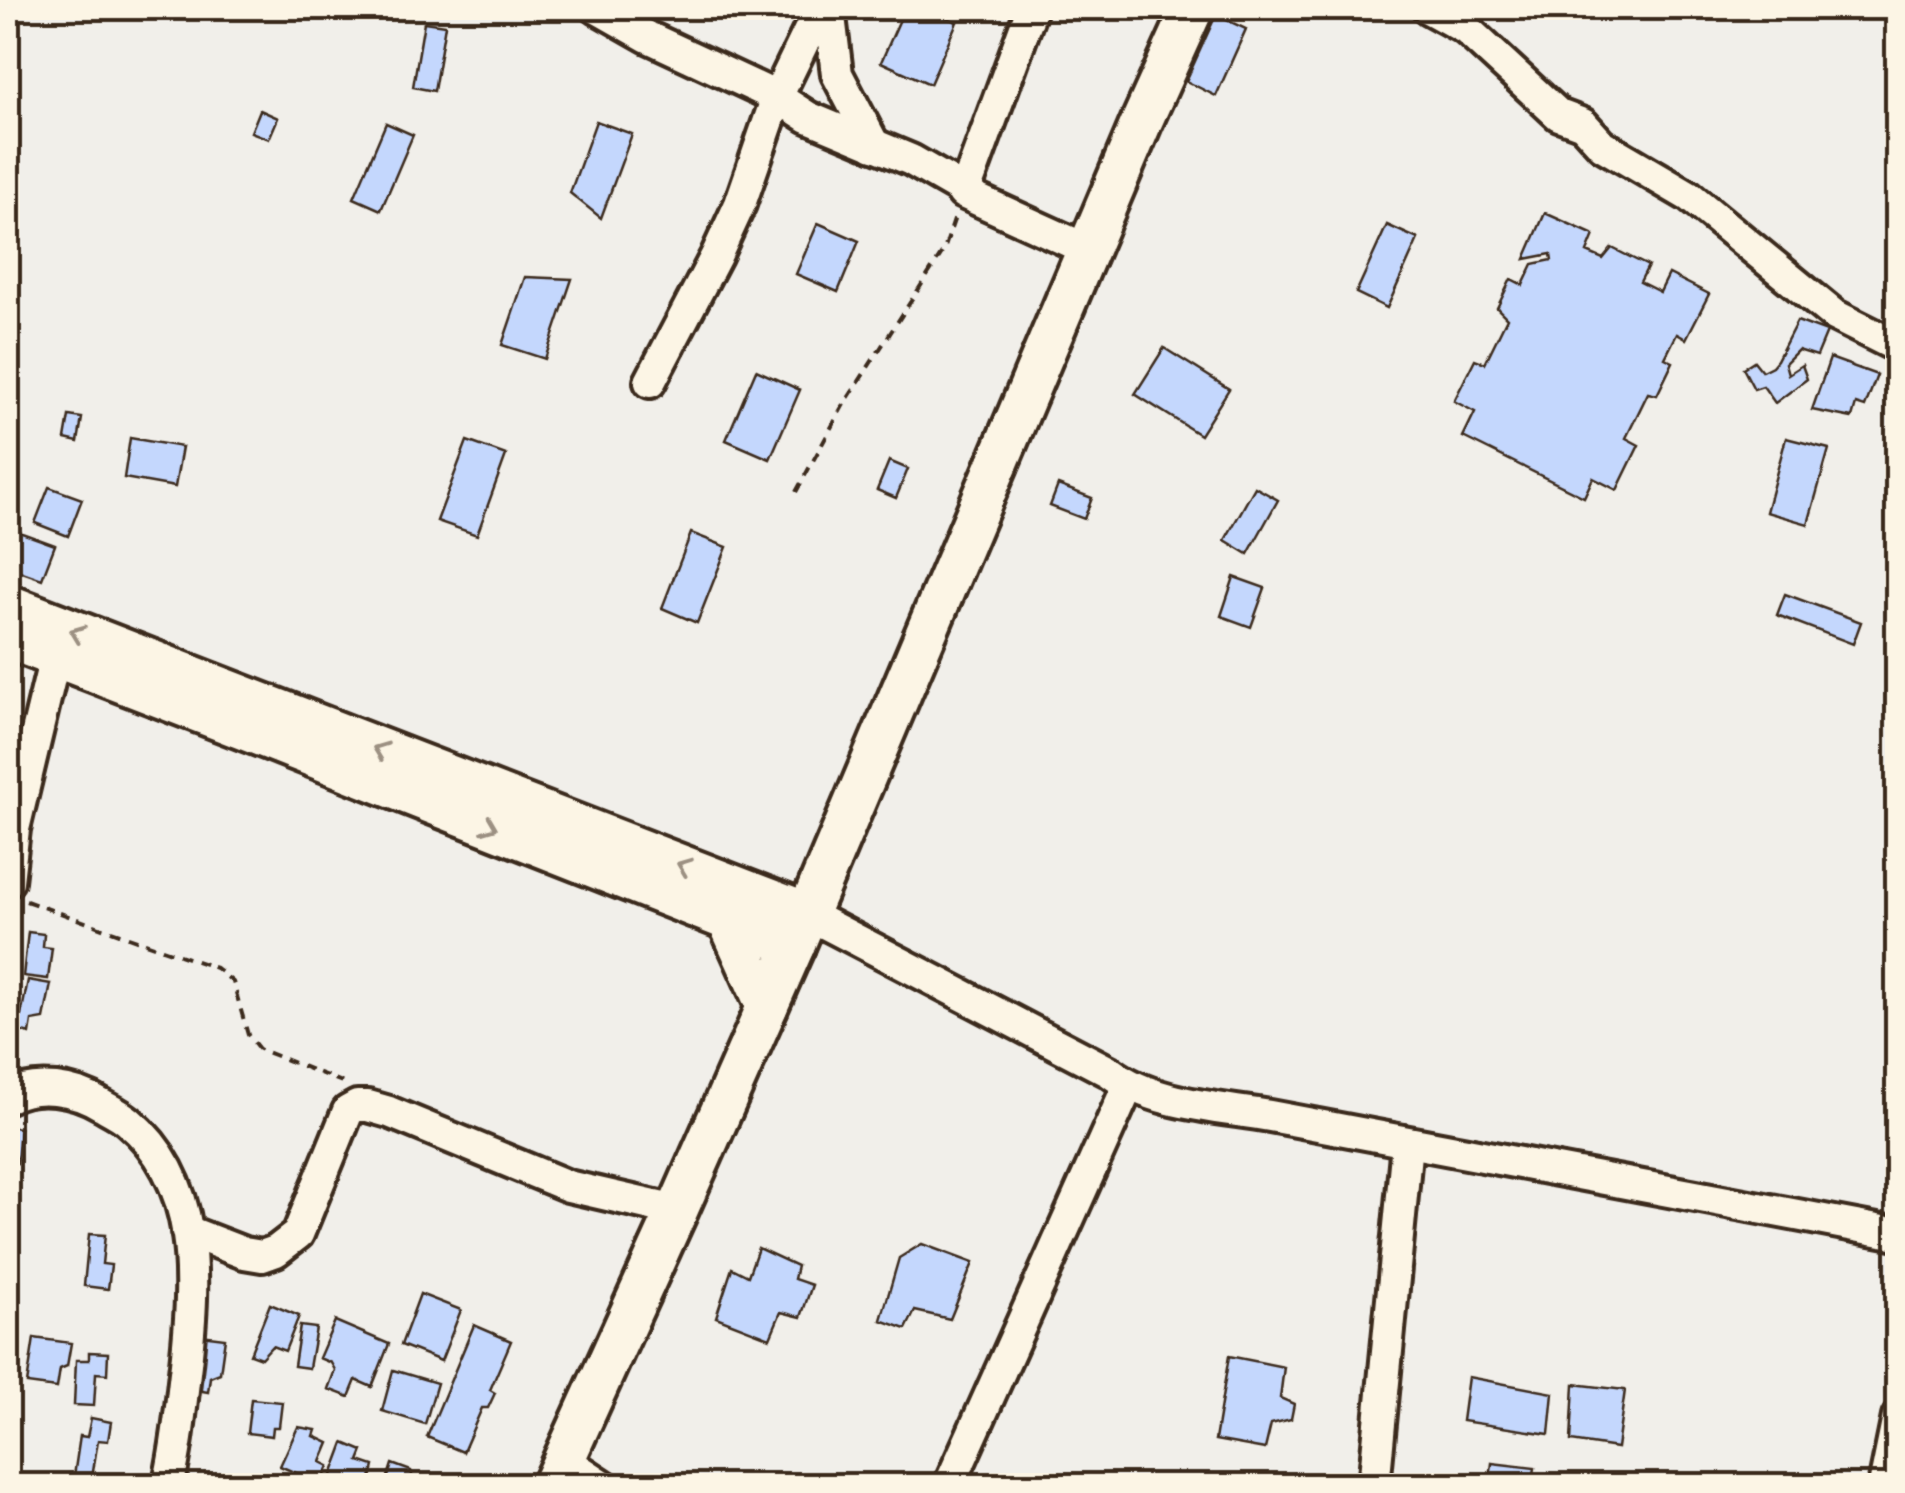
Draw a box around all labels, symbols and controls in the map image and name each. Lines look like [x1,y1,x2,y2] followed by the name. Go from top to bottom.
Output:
[69,624,87,644] one-way arrow
[373,741,390,761] one-way arrow
[480,814,498,834] one-way arrow
[676,858,693,878] one-way arrow

